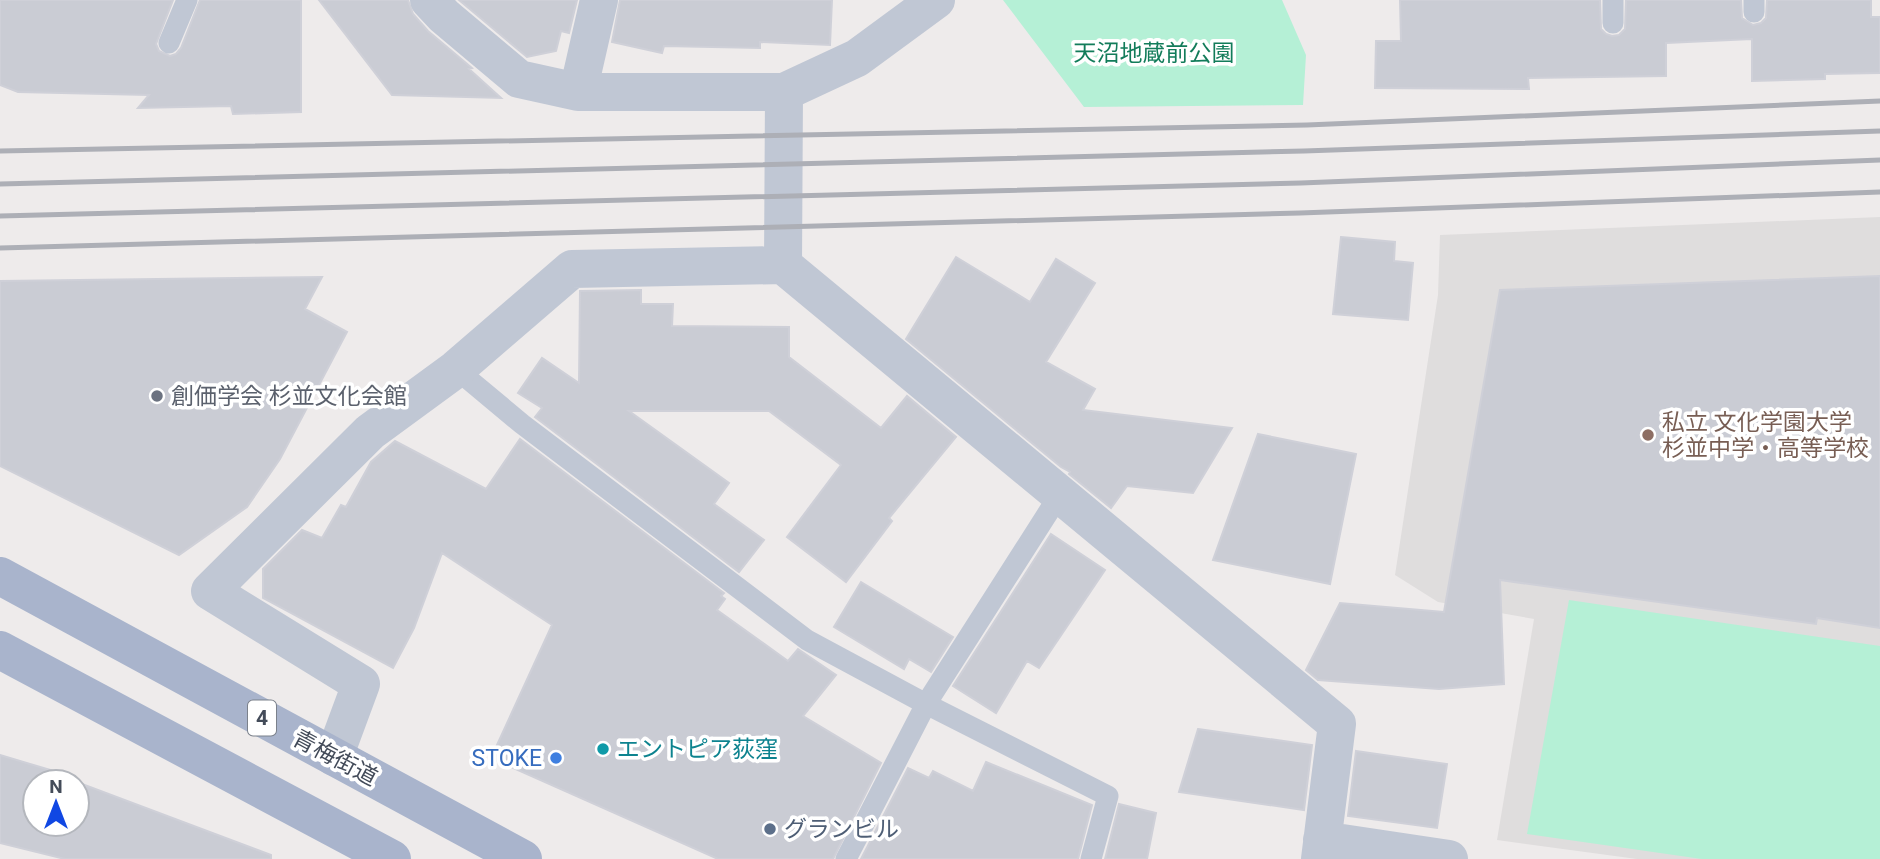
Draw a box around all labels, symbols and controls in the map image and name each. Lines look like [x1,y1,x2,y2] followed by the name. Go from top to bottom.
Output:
[1074,40,1235,67] park label: 天沼地蔵前公園
[171,383,407,410] place label: 創価学会 杉並文化会館
[149,388,165,404] marker: 創価学会 杉並文化会館
[1662,409,1869,462] place label: 私立 文化学園大学 杉並中学・高等学校
[1640,427,1656,443] marker: 私立 文化学園大学 杉並中学・高等学校
[248,700,276,736] road number: 4
[288,724,382,792] street label: 青梅街道
[617,736,778,763] place label: エントピア荻窪
[595,741,611,757] marker: エントピア荻窪
[472,745,542,772] place label: STOKE
[548,750,564,766] marker: STOKE
[21,768,91,838] north arrow
[49,775,63,798] text: N
[784,816,899,843] place label: グランビル
[762,821,778,837] marker: グランビル

